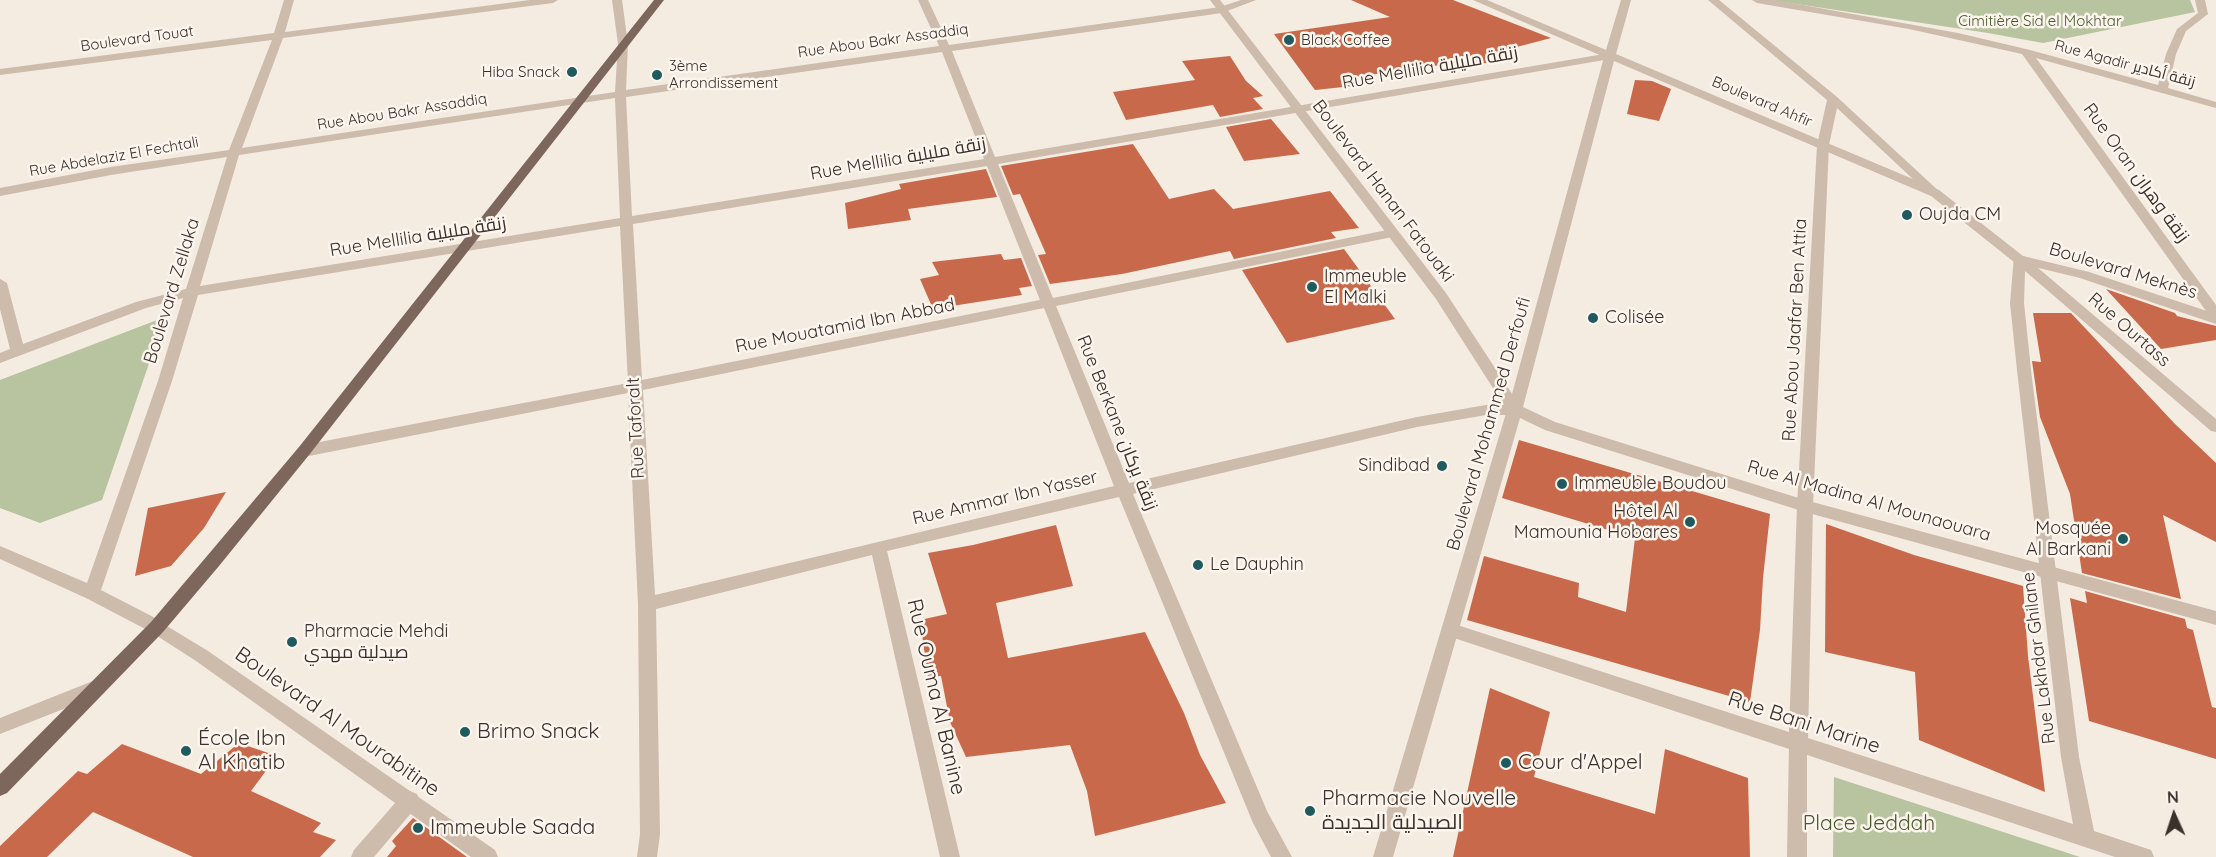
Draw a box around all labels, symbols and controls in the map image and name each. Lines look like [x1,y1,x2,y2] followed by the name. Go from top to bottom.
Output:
[1958,12,2122,30] park label: Cimitière Sid el Mokhtar
[797,20,969,62] street label: Rue Abou Bakr Assaddiq
[79,22,195,56] street label: Boulevard Touat
[1301,31,1390,49] place label: Black Coffee
[1282,33,1296,47] marker: Black Coffee
[2053,37,2197,91] street label: Rue Agadir زنقة أكادير
[1340,42,1520,94] street label: Rue Mellilia زنقة مليلية
[669,57,778,92] place label: 3ème Arrondissement
[482,63,560,81] place label: Hiba Snack
[565,65,579,79] marker: Hiba Snack
[650,68,664,82] marker: 3ème Arrondissement
[1709,73,1815,131] street label: Boulevard Ahfir
[316,90,488,134] street label: Rue Abou Bakr Assaddiq
[1307,96,1459,286] street label: Boulevard Hanan Fatouaki
[2078,99,2194,247] street label: Rue Oran زنقة وهران
[28,133,200,181] street label: Rue Abdelaziz El Fechtali
[808,133,988,185] street label: Rue Mellilia زنقة مليلية
[1919,204,2001,226] place label: Oujda CM
[1900,208,1914,222] marker: Oujda CM
[328,212,508,262] street label: Rue Mellilia زنقة مليلية
[140,216,204,366] street label: Boulevard Zellaka
[1778,218,1812,442] street label: Rue Abou Jaafar Ben Attia
[2047,238,2199,304] street label: Boulevard Meknès
[1324,266,1407,308] place label: Immeuble El Malki
[1305,280,1319,294] marker: Immeuble El Malki
[2083,288,2175,372] street label: Rue Ourtass
[733,294,957,358] street label: Rue Mouatamid Ibn Abbad
[1442,295,1536,553] street label: Boulevard Mohammed Derfoufi
[1605,307,1664,329] place label: Colisée
[1586,311,1600,325] marker: Colisée
[1072,332,1162,514] street label: Rue Berkane زنقة بركان
[623,377,649,479] street label: Rue Taforalt
[1358,455,1430,477] place label: Sindibad
[1745,456,1993,546] street label: Rue Al Madina Al Mounaouara
[1435,459,1449,473] marker: Sindibad
[910,466,1100,530] street label: Rue Ammar Ibn Yasser
[1574,473,1727,495] place label: Immeuble Boudou
[1555,477,1569,491] marker: Immeuble Boudou
[1514,501,1678,544] place label: Hôtel Al Mamounia Hobares
[1683,515,1697,529] marker: Hôtel Al Mamounia Hobares
[2026,518,2111,560] place label: Mosquée Al Barkani
[2116,532,2130,546] marker: Mosquée Al Barkani
[1210,554,1304,576] place label: Le Dauphin
[1191,558,1205,572] marker: Le Dauphin
[2018,571,2060,745] street label: Rue Lakhdar Ghilane
[901,597,971,797] street label: Rue Ouma Al Banine
[304,621,448,664] place label: Pharmacie Mehdi صيدلية مهدي
[285,635,299,649] marker: Pharmacie Mehdi صيدلية مهدي
[230,642,444,802] street label: Boulevard Al Mourabitine
[1725,686,1883,760] street label: Rue Bani Marine
[477,719,600,745] place label: Brimo Snack
[458,725,472,739] marker: Brimo Snack
[198,726,286,776] place label: École Ibn Al Khatib
[179,744,193,758] marker: École Ibn Al Khatib
[1518,750,1643,776] place label: Cour d'Appel
[1499,756,1513,770] marker: Cour d'Appel
[2144,785,2204,845] north arrow
[1322,786,1516,836] place label: Pharmacie Nouvelle الصيدلية الجديدة
[2167,787,2179,807] text: N
[1303,804,1317,818] marker: Pharmacie Nouvelle الصيدلية الجديدة
[1803,811,1935,837] park label: Place Jeddah
[430,815,595,841] place label: Immeuble Saada
[411,821,425,835] marker: Immeuble Saada

